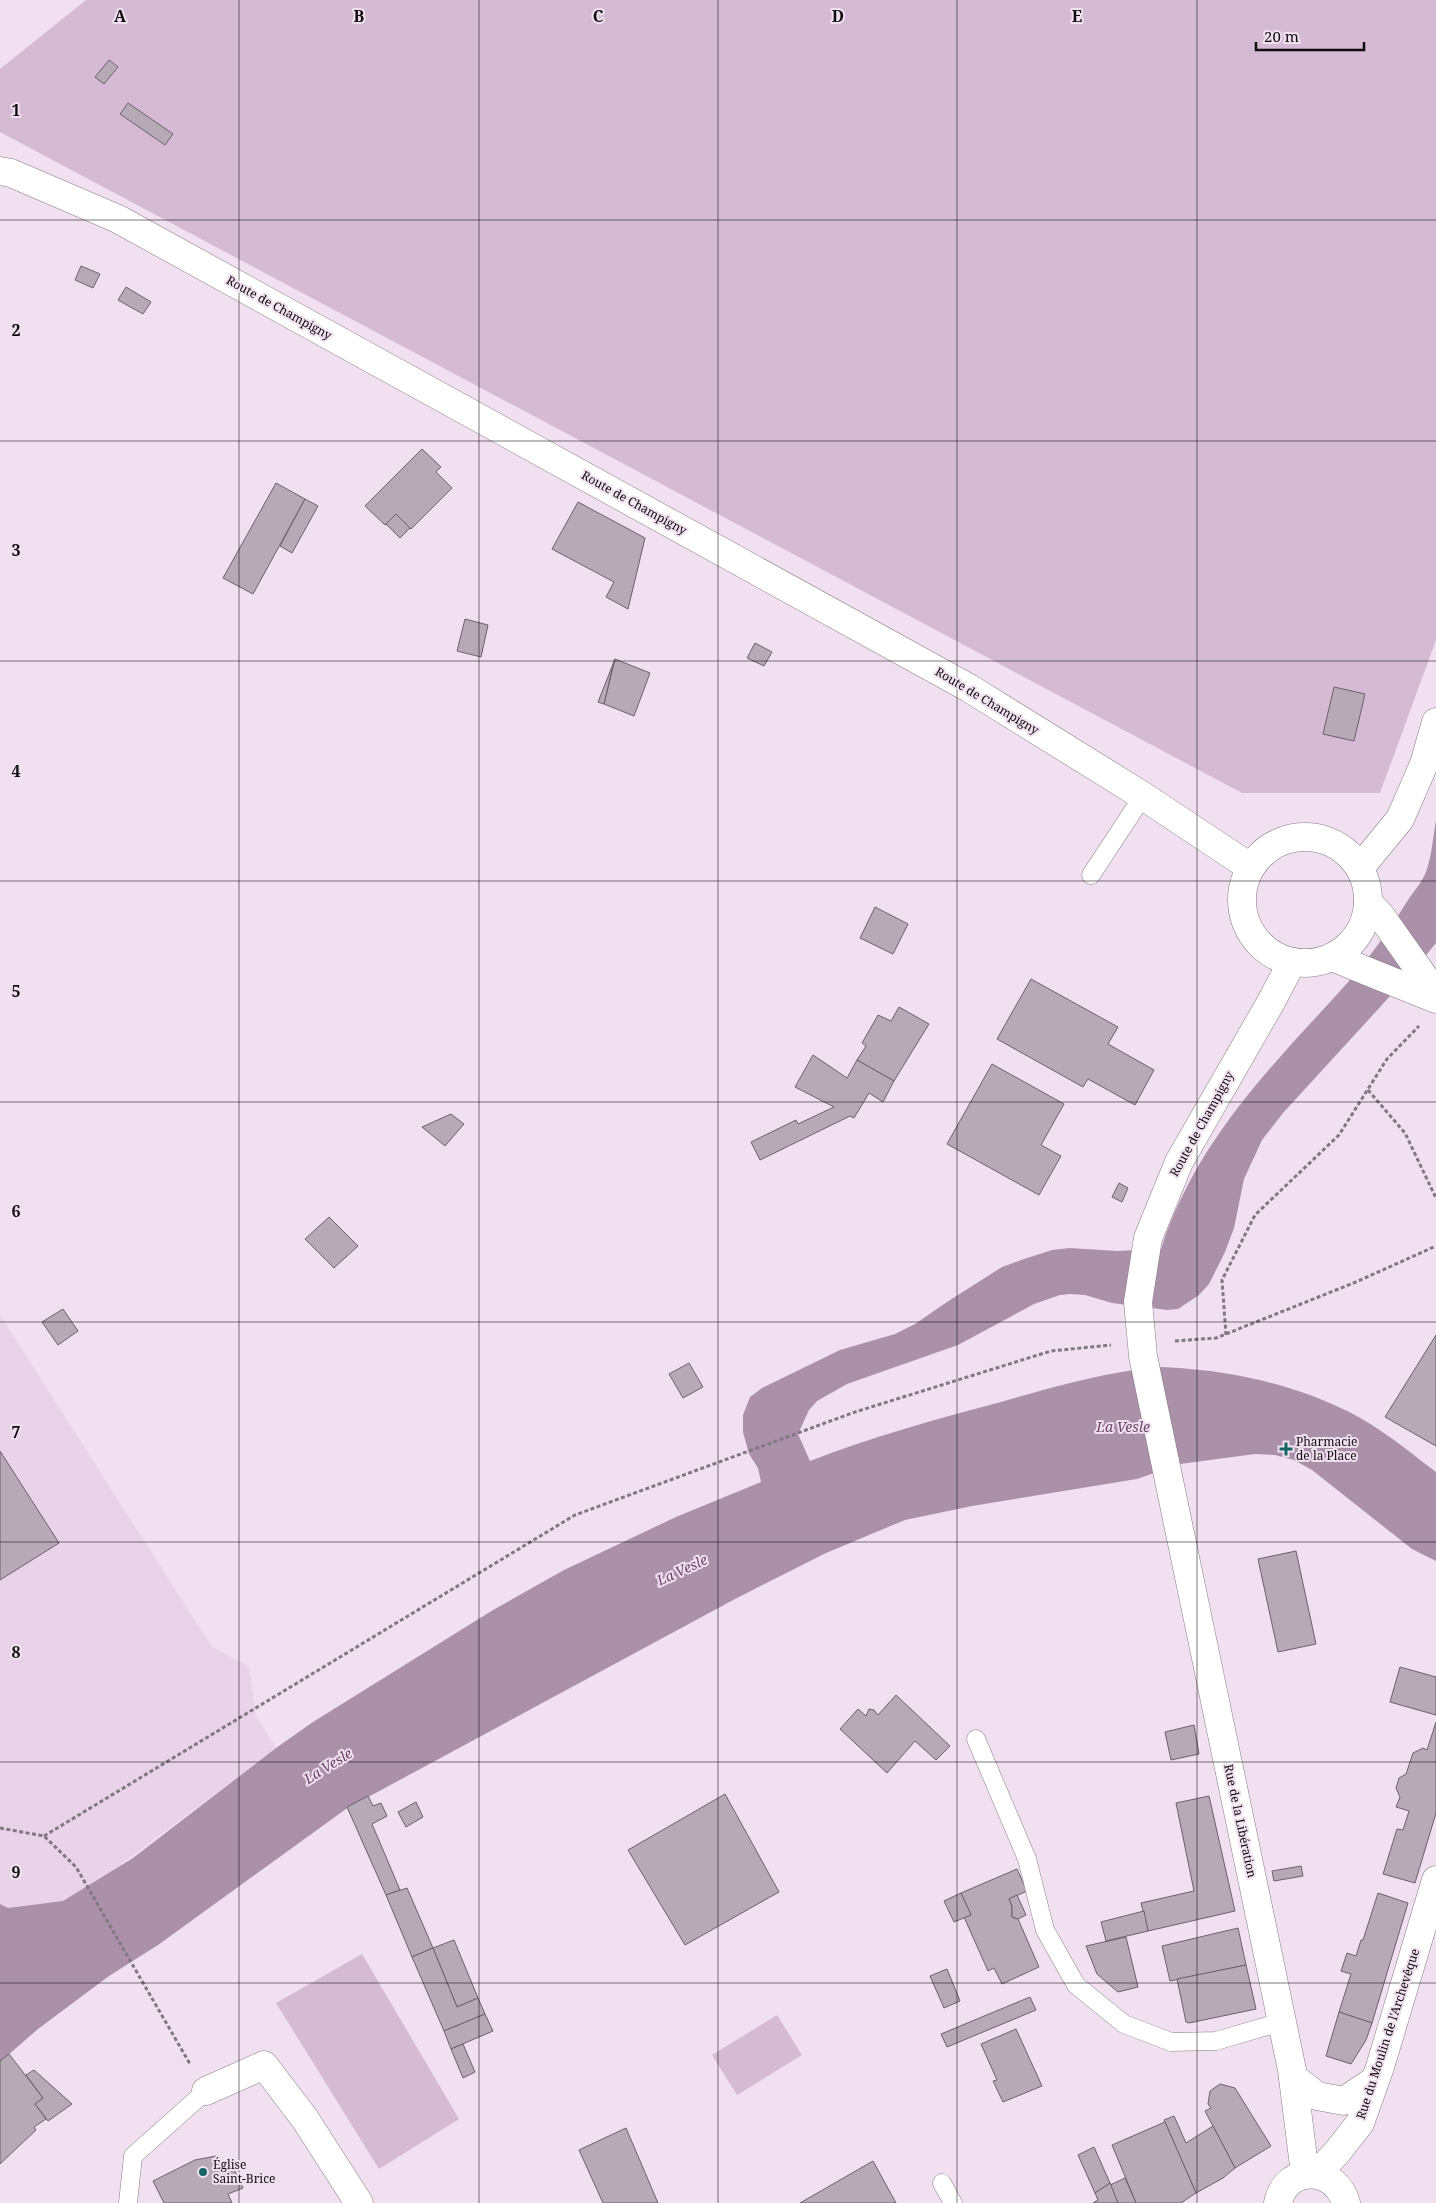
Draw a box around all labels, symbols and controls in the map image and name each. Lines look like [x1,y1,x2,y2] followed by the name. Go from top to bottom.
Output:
[114,5,127,27] text: A
[354,5,365,27] text: B
[593,5,604,27] text: C
[832,5,844,27] text: D
[1072,5,1082,27] text: E
[1256,20,1364,52] scale bar
[1264,26,1299,46] text: 20 m
[11,99,21,121] text: 1
[223,271,335,344] street label: Route de Champigny
[11,319,21,341] text: 2
[578,466,690,539] street label: Route de Champigny
[11,539,21,561] text: 3
[932,663,1042,738] street label: Route de Champigny
[11,760,21,782] text: 4
[11,980,21,1002] text: 5
[1165,1068,1238,1180] street label: Route de Champigny
[11,1200,21,1222] text: 6
[1095,1417,1150,1436] water label: La Vesle
[11,1421,21,1443] text: 7
[1296,1433,1358,1464] place label: Pharmacie de la Place
[1280,1443,1292,1455] marker: Pharmacie de la Place
[653,1550,710,1590] water label: La Vesle
[11,1641,21,1663] text: 8
[299,1743,356,1788] water label: La Vesle
[1220,1763,1261,1879] street label: Rue de la Libération
[11,1861,21,1883] text: 9
[1352,1946,1423,2121] street label: Rue du Moulin de l'Archevêque
[213,2156,275,2187] place label: Église Saint-Brice
[197,2166,209,2178] marker: Église Saint-Brice

